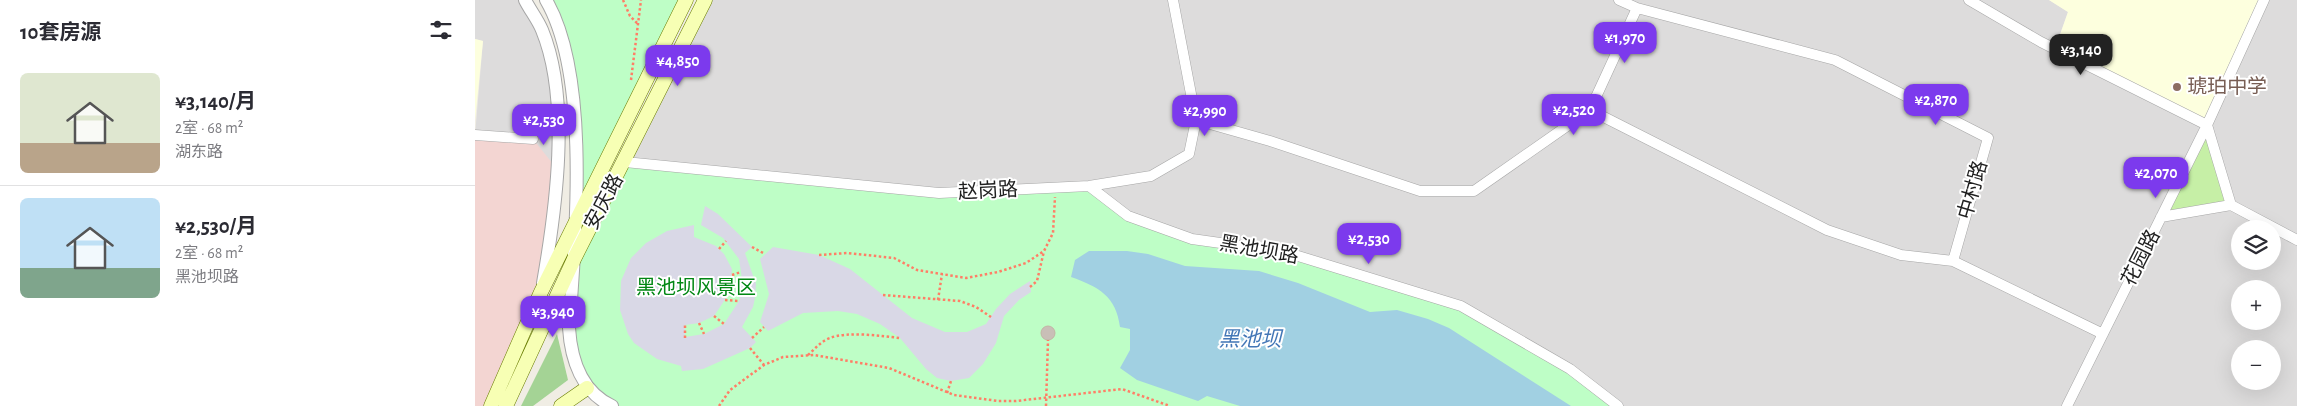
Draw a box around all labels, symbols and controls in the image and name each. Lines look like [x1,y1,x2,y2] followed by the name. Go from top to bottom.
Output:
[427,16,455,44] icon: filters
[20,22,102,43] text: 10套房源
[1584,22,1666,64] pin: ¥1,970
[1605,30,1645,46] text: ¥1,970
[2040,34,2122,76] pin: ¥3,140
[2060,42,2102,58] text: ¥3,140
[637,44,719,87] pin: ¥4,850
[656,53,700,69] text: ¥4,850
[2187,76,2267,97] place label: 琥珀中学
[2171,81,2183,93] marker: 琥珀中学
[1895,84,1977,126] pin: ¥2,870
[175,91,256,112] text: ¥3,140/月
[1915,92,1957,108] text: ¥2,870
[60,93,120,153] icon: home
[1164,94,1246,137] pin: ¥2,990
[1533,94,1615,136] pin: ¥2,520
[1553,102,1595,118] text: ¥2,520
[1183,103,1227,119] text: ¥2,990
[503,104,585,146] pin: ¥2,530
[523,112,565,128] text: ¥2,530
[175,120,243,136] text: 2室 · 68 m²
[175,144,223,160] text: 湖东路
[2115,156,2197,199] pin: ¥2,070
[1954,158,1991,222] street label: 中村路
[2134,165,2178,181] text: ¥2,070
[580,170,627,233] street label: 安庆路
[957,177,1018,203] street label: 赵岗路
[175,216,257,237] text: ¥2,530/月
[60,218,120,278] icon: home
[2231,220,2281,390] map controls
[2231,220,2281,270] button: layers
[1328,222,1410,265] pin: ¥2,530
[2118,226,2164,289] street label: 花园路
[1348,231,1390,247] text: ¥2,530
[1218,232,1300,267] street label: 黑池坝路
[175,245,243,261] text: 2室 · 68 m²
[175,269,239,285] text: 黑池坝路
[636,277,756,298] park label: 黑池坝风景区
[2231,280,2281,330] button: +
[512,296,594,338] pin: ¥3,940
[531,304,575,320] text: ¥3,940
[1219,328,1283,350] water label: 黑池坝
[2231,340,2281,390] button: −

